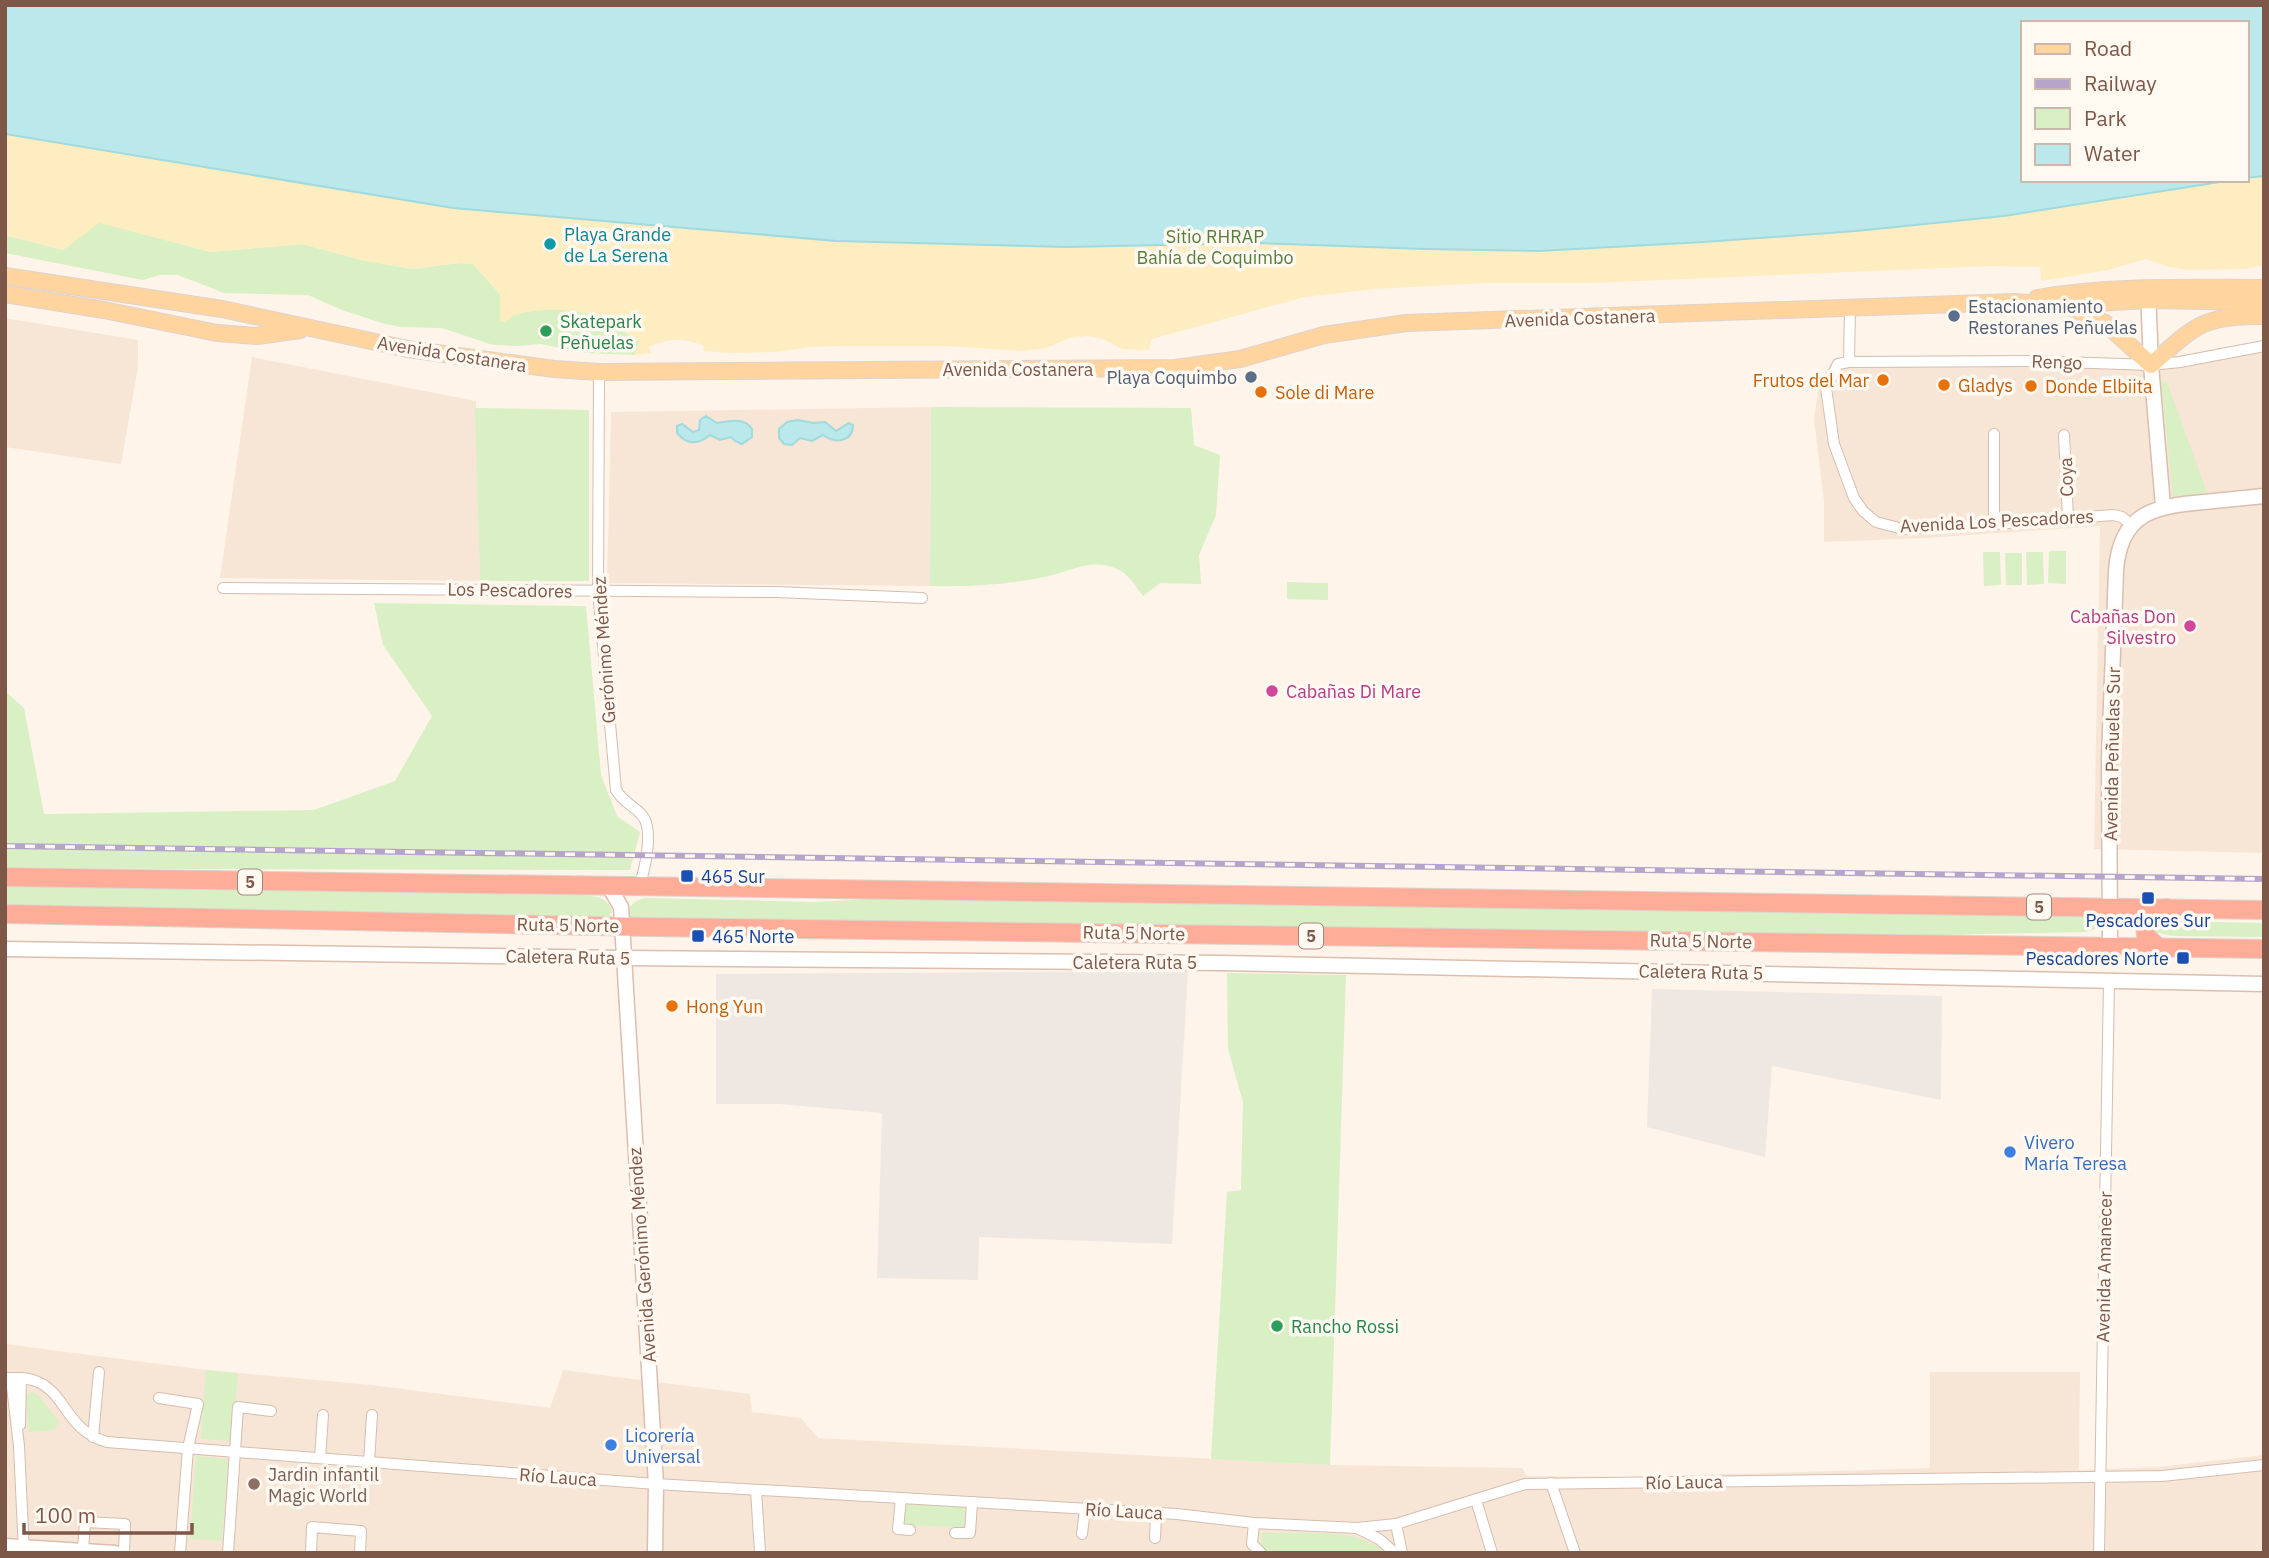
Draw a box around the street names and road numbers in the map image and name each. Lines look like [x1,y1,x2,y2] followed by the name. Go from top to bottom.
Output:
[1504,304,1656,332] street label: Avenida Costanera
[376,331,529,377] street label: Avenida Costanera
[2031,350,2083,374] street label: Rengo
[943,358,1094,381] street label: Avenida Costanera
[2054,456,2078,497] street label: Coya
[1899,504,2095,538] street label: Avenida Los Pescadores
[587,576,621,724] street label: Gerónimo Méndez
[447,577,573,603] street label: Los Pescadores
[2099,666,2125,841] street label: Avenida Peñuelas Sur
[238,870,262,894] road number: 5
[2027,894,2051,920] road number: 5
[517,913,620,937] street label: Ruta 5 Norte
[1083,921,1186,945] street label: Ruta 5 Norte
[1299,924,1323,948] road number: 5
[1650,929,1753,953] street label: Ruta 5 Norte
[505,944,631,970] street label: Caletera Ruta 5
[1073,951,1197,974] street label: Caletera Ruta 5
[1638,959,1764,985] street label: Caletera Ruta 5
[623,1147,661,1363] street label: Avenida Gerónimo Méndez
[2091,1191,2117,1343] street label: Avenida Amanecer
[518,1463,598,1491] street label: Río Lauca
[1645,1470,1724,1494] street label: Río Lauca
[1085,1497,1164,1525] street label: Río Lauca

